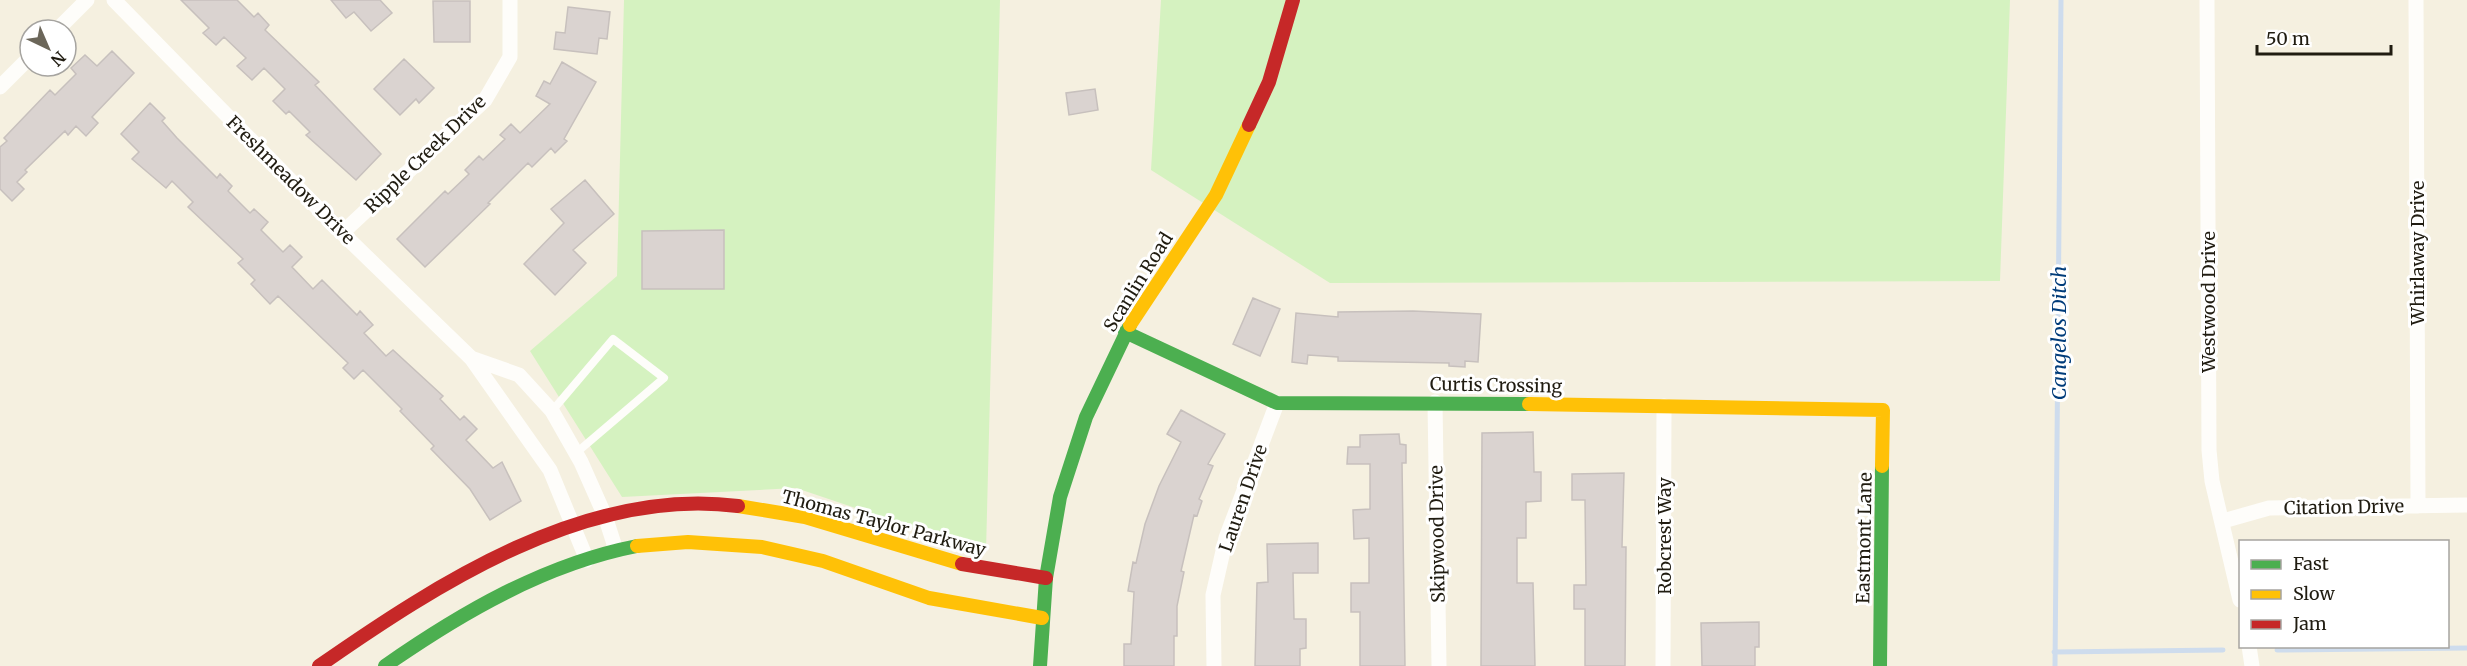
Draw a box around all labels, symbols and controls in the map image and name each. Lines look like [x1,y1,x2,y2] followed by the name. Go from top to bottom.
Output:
[18,18,78,78] north arrow
[2257,18,2390,56] scale bar
[2266,27,2310,50] text: 50 m
[47,47,70,71] text: N
[359,90,491,218] street label: Ripple Creek Drive
[222,111,360,249] street label: Freshmeadow Drive
[2406,181,2429,326] street label: Whirlaway Drive
[1098,228,1178,336] street label: Scanlin Road
[2197,231,2220,374] street label: Westwood Drive
[2046,266,2071,400] water label: Cangelos Ditch
[1430,372,1563,398] street label: Curtis Crossing
[1214,441,1272,555] street label: Lauren Drive
[1424,465,1450,603] street label: Skipwood Drive
[1851,472,1877,604] street label: Eastmont Lane
[1653,477,1676,595] street label: Robcrest Way
[779,485,989,561] street label: Thomas Taylor Parkway
[2284,494,2404,520] street label: Citation Drive
[2239,540,2449,648] legend
[2293,552,2329,575] text: Fast
[2293,582,2336,605] text: Slow
[2292,612,2327,635] text: Jam

